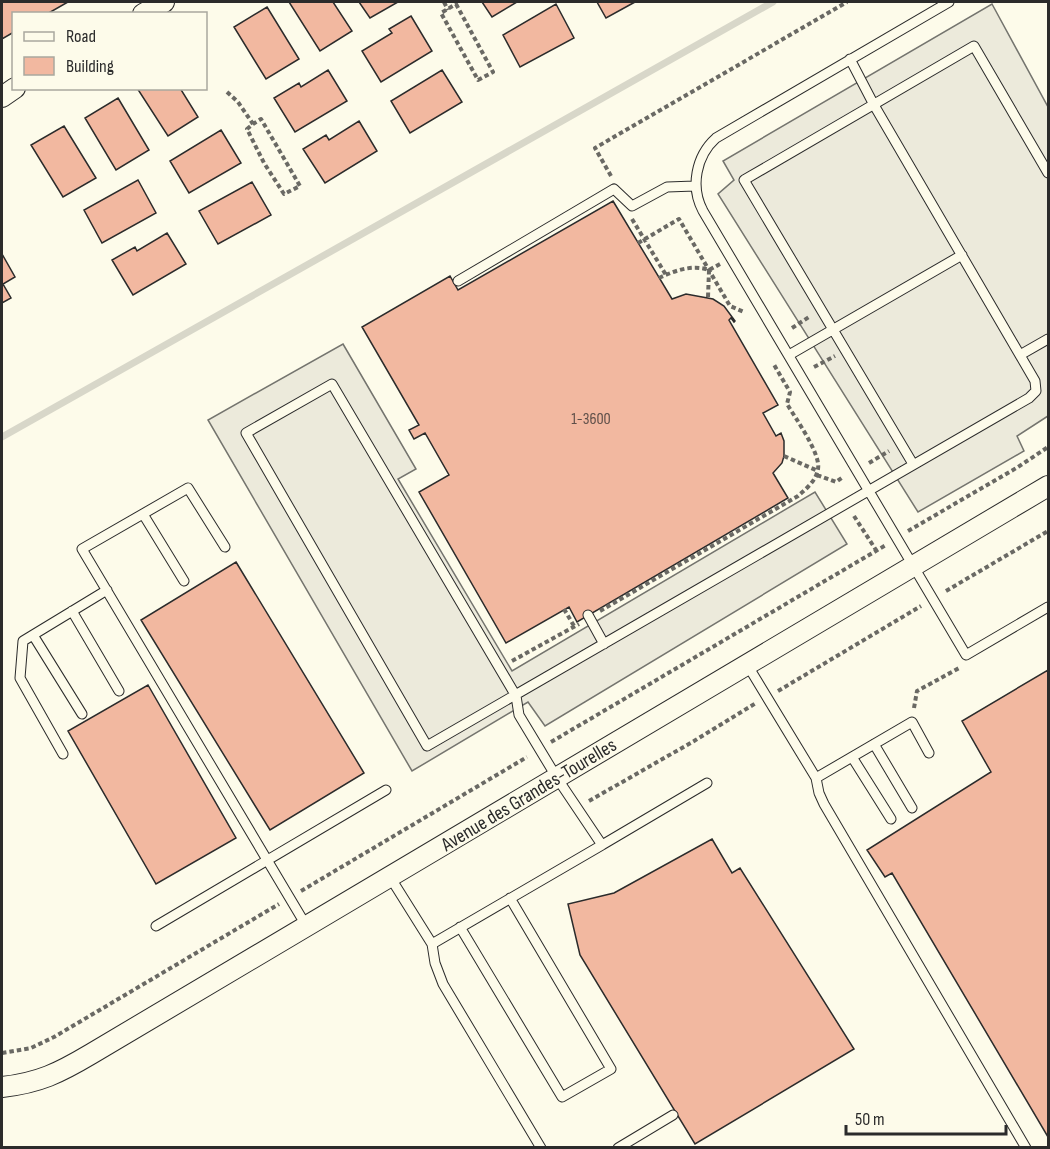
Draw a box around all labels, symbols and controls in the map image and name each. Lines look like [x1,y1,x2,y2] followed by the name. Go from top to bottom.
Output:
[12,12,207,90] legend
[66,26,96,47] text: Road
[66,56,114,77] text: Building
[571,410,611,429] house number: 1-3600
[436,733,621,857] street label: Avenue des Grandes-Tourelles
[846,1098,1006,1136] scale bar
[855,1109,885,1130] text: 50 m

